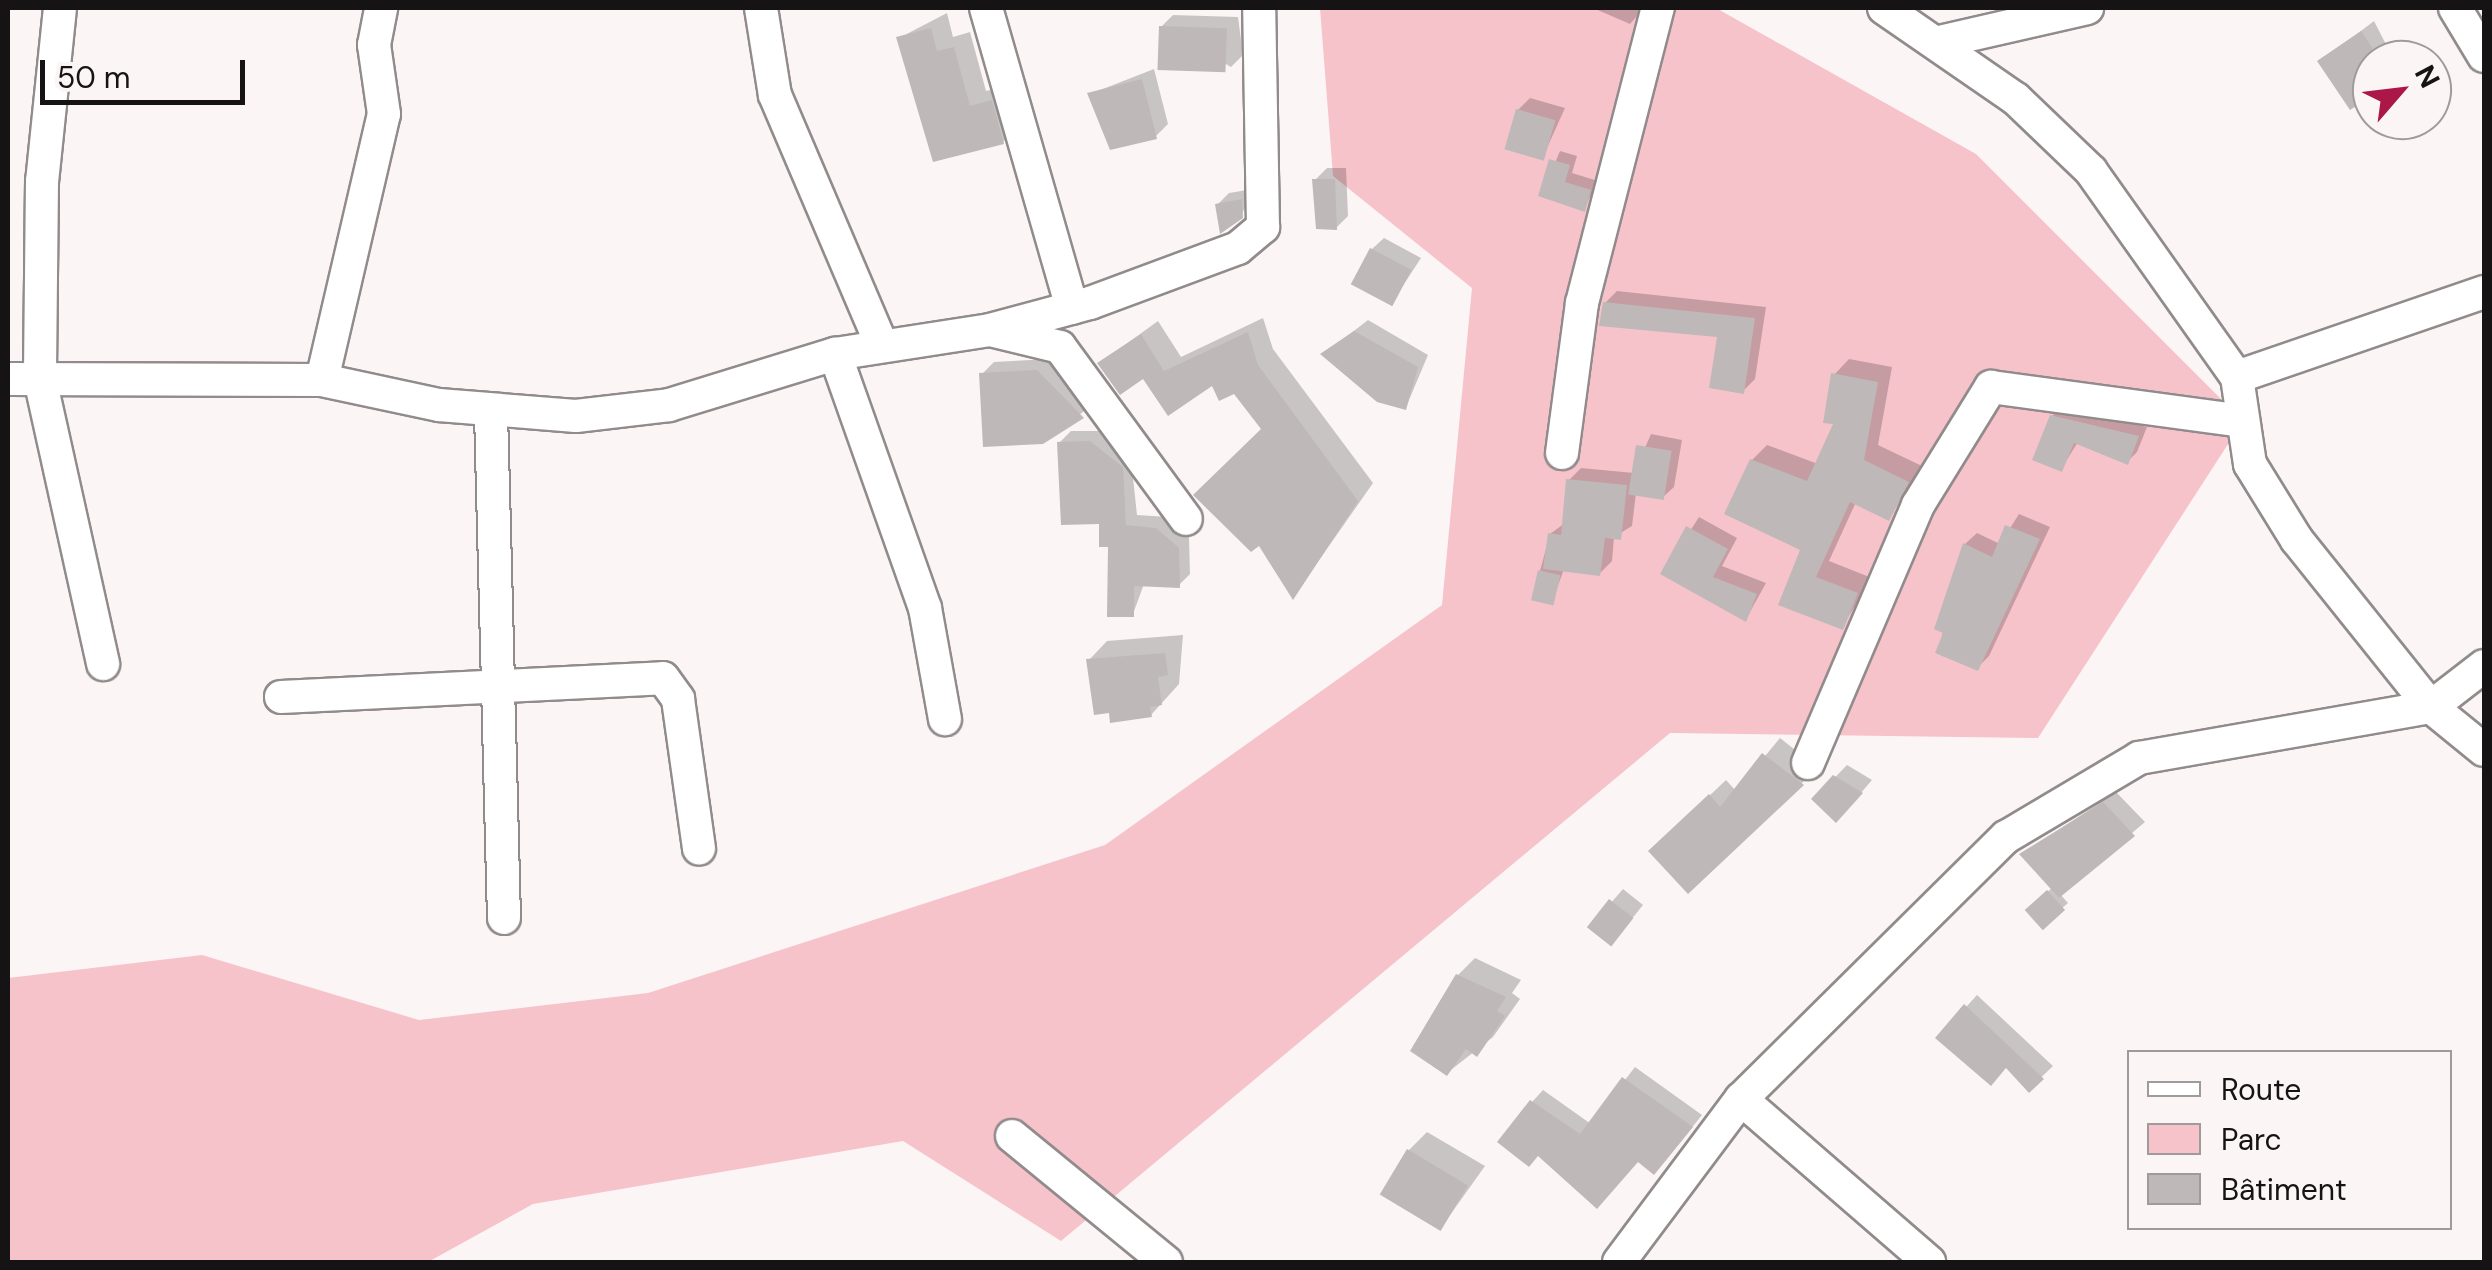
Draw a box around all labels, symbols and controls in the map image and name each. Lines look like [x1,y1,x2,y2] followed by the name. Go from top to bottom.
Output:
[45,40,250,102] scale bar
[2352,40,2452,140] north arrow
[57,58,131,97] text: 50 m
[2406,59,2448,94] text: N
[2127,1050,2452,1230] legend
[2221,1070,2301,1109] text: Route
[2221,1120,2282,1159] text: Parc
[2221,1170,2347,1209] text: Bâtiment

